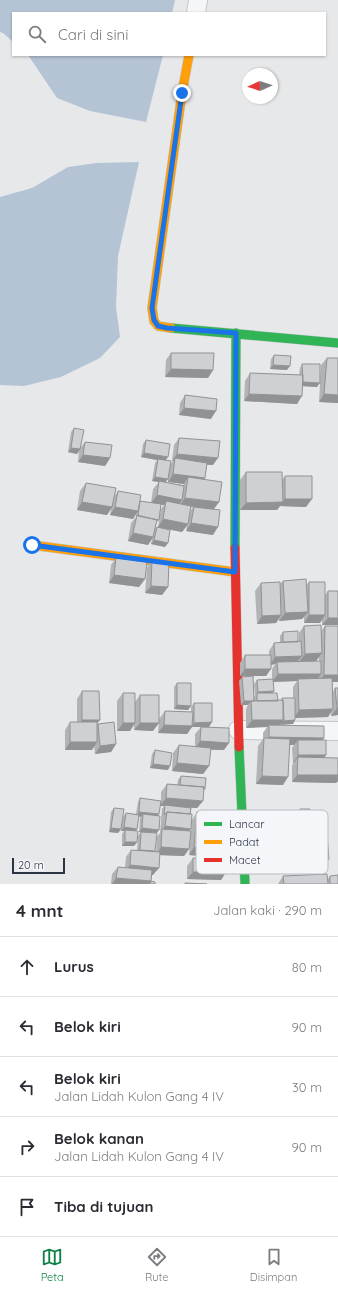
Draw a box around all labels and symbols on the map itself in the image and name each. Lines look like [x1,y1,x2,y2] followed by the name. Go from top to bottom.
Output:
[242,68,278,104] north arrow
[173,84,191,102] route end
[23,536,41,554] route start
[196,810,328,874] legend
[229,817,265,831] text: Lancar
[229,835,259,849] text: Padat
[229,853,261,867] text: Macet
[12,856,65,875] scale bar

